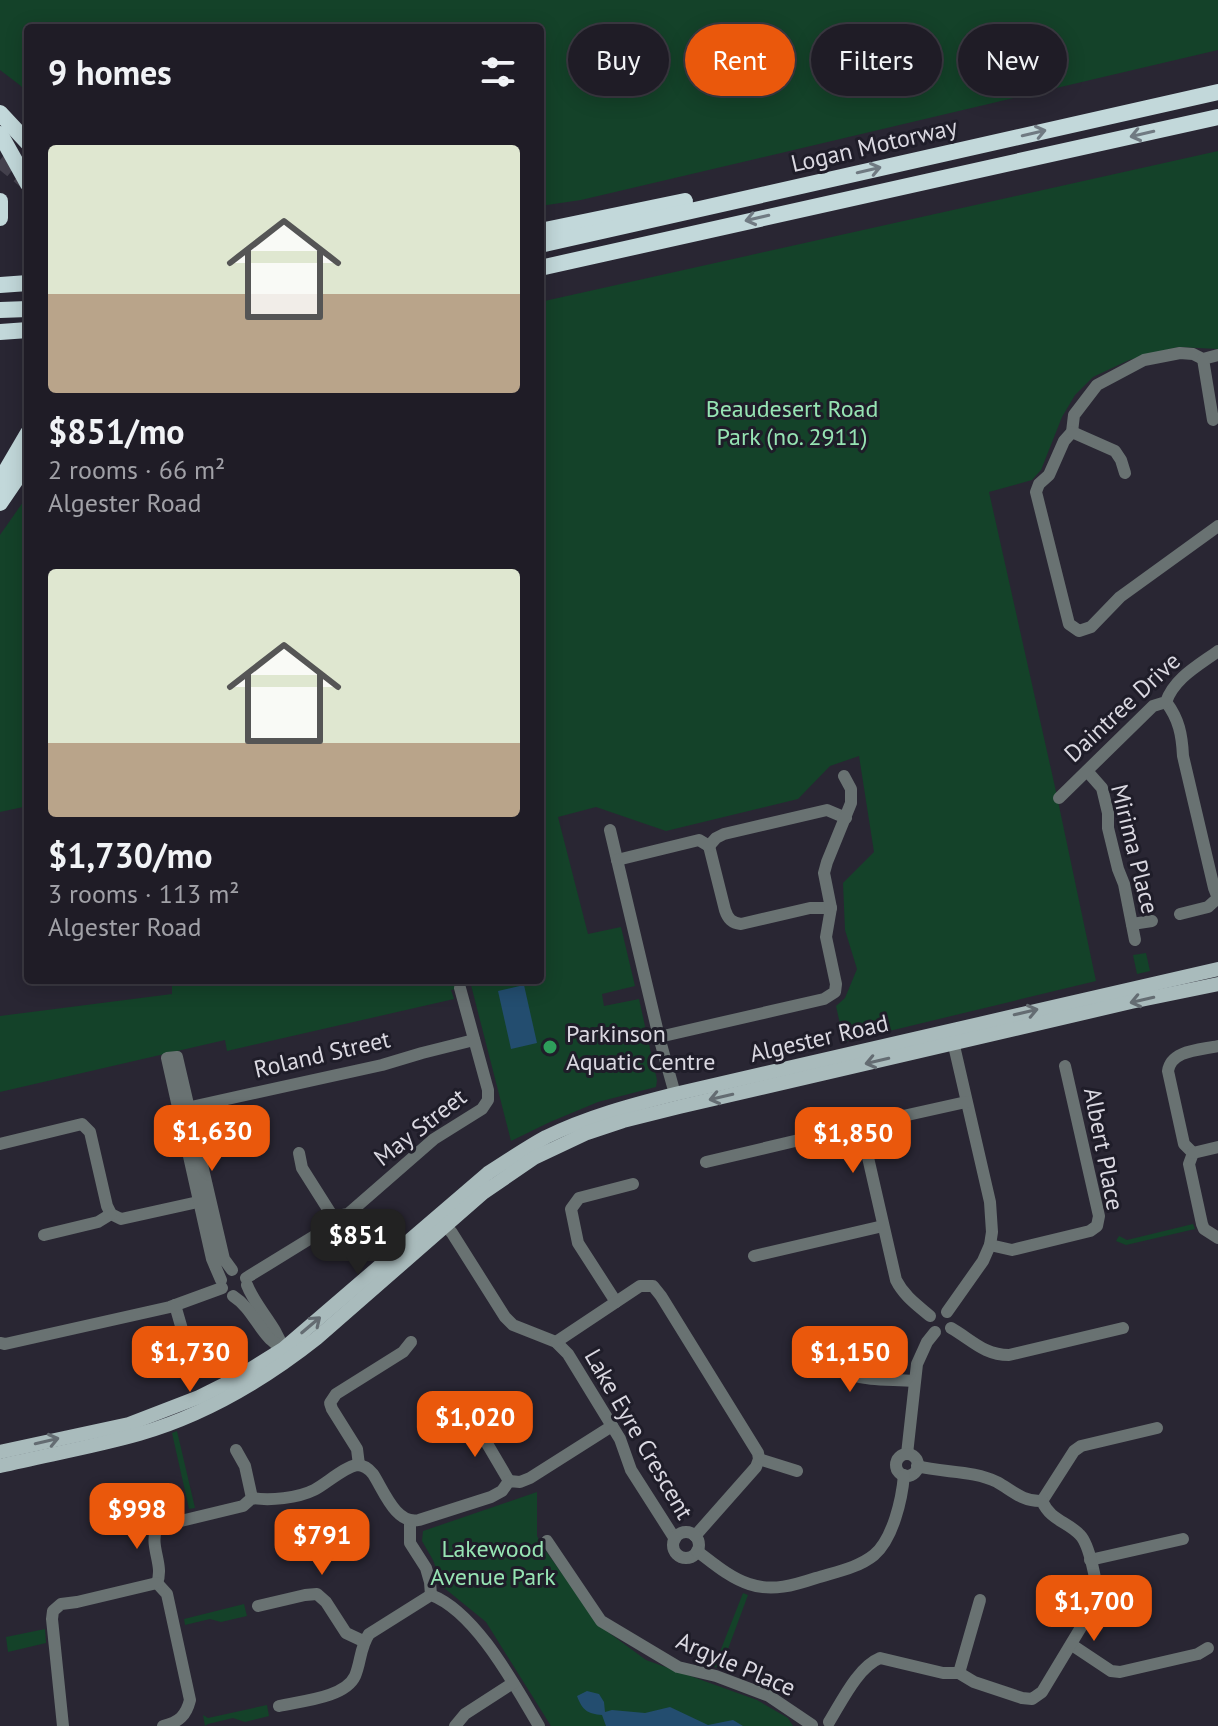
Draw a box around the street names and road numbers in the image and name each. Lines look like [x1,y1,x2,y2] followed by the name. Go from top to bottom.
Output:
[788,111,960,179] street label: Logan Motorway
[1057,645,1187,769] street label: Daintree Drive
[1104,781,1166,917] street label: Mirima Place
[746,1007,892,1069] street label: Algester Road
[251,1023,393,1085] street label: Roland Street
[368,1081,472,1173] street label: May Street
[1077,1085,1131,1213] street label: Albert Place
[578,1343,700,1525] street label: Lake Eyre Crescent
[672,1625,800,1703] street label: Argyle Place

